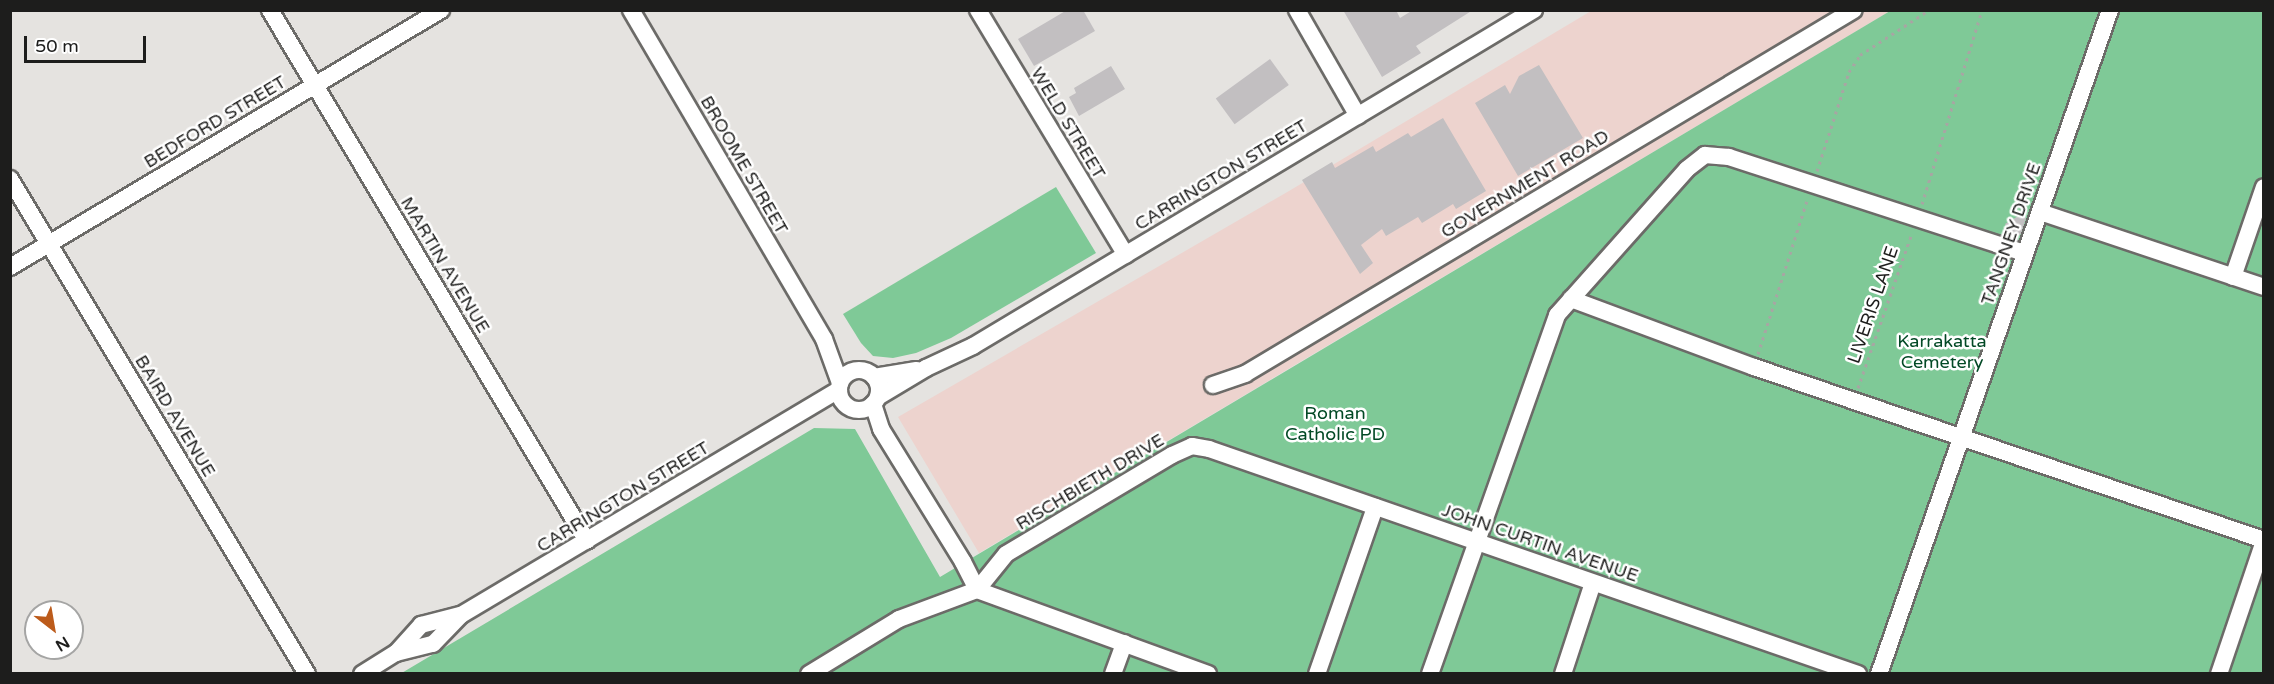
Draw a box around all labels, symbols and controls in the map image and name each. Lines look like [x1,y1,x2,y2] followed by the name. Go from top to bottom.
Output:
[27,24,148,62] scale bar
[35,35,79,57] text: 50 m
[1026,63,1110,183] street label: WELD STREET
[140,71,290,173] street label: BEDFORD STREET
[696,92,792,238] street label: BROOME STREET
[1131,115,1311,235] street label: CARRINGTON STREET
[1437,125,1613,243] street label: GOVERNMENT ROAD
[1977,160,2045,308] street label: TANGNEY DRIVE
[396,193,494,337] street label: MARTIN AVENUE
[1843,244,1903,366] street label: LIVERIS LANE
[1897,331,1987,374] park label: Karrakatta Cemetery
[130,351,220,481] street label: BAIRD AVENUE
[1285,403,1385,446] park label: Roman Catholic PD
[1012,429,1168,535] street label: RISCHBIETH DRIVE
[533,437,713,557] street label: CARRINGTON STREET
[1439,499,1641,587] street label: JOHN CURTIN AVENUE
[24,600,84,660] north arrow
[52,632,73,656] text: N

